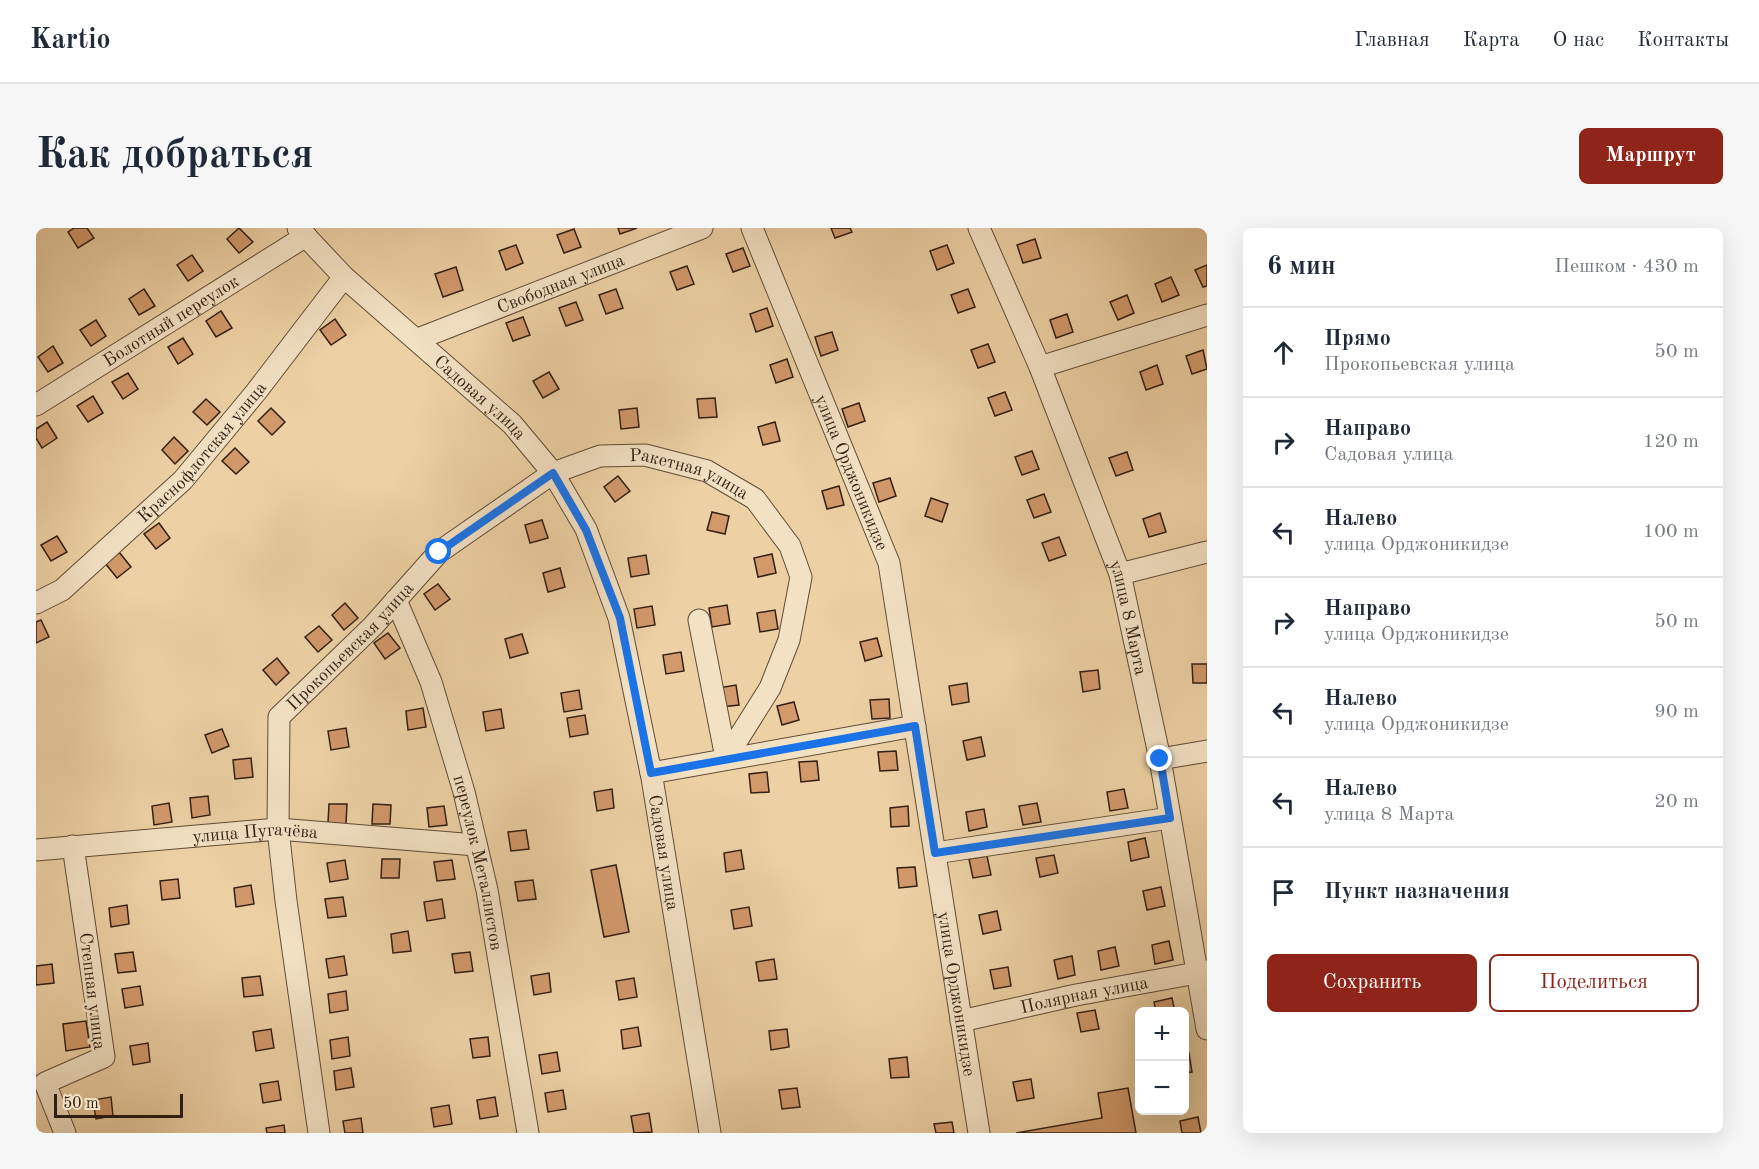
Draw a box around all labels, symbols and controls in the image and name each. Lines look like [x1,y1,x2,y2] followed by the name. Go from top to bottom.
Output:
[30,27,111,55] text: Kartio
[1354,30,1430,51] text: Главная
[1463,30,1520,51] text: Карта
[1553,30,1604,51] text: О нас
[1637,30,1729,51] text: Контакты
[1579,128,1723,184] button: Маршрут
[36,135,313,177] text: Как добраться
[495,251,627,317] street label: Свободная улица
[1267,254,1336,280] text: 6 мин
[1554,257,1699,277] text: Пешком · 430 m
[100,272,242,371] street label: Болотный переулок
[1324,328,1391,350] text: Прямо
[1267,336,1300,369] icon: ahead
[1654,342,1699,362] text: 50 m
[430,352,529,443] street label: Садовая улица
[1324,355,1515,375] text: Прокопьевская улица
[135,379,270,526] street label: Краснофлотская улица
[811,392,891,553] street label: улица Орджоникидзе
[1324,418,1411,440] text: Направо
[1267,426,1300,459] icon: right
[1643,432,1699,452] text: 120 m
[1324,445,1454,465] text: Садовая улица
[629,446,751,503] street label: Ракетная улица
[1324,508,1397,530] text: Налево
[1267,516,1300,549] icon: left
[1643,522,1699,542] text: 100 m
[1324,535,1509,555] text: улица Орджоникидзе
[425,538,451,564] route start
[1105,558,1150,677] street label: улица 8 Марта
[284,579,417,714] street label: Прокопьевская улица
[1324,598,1411,620] text: Направо
[1267,606,1300,639] icon: right
[1654,612,1699,632] text: 50 m
[1324,625,1509,645] text: улица Орджоникидзе
[1324,688,1397,710] text: Налево
[1267,696,1300,729] icon: left
[1654,702,1699,722] text: 90 m
[1324,715,1509,735] text: улица Орджоникидзе
[1146,745,1172,771] route end
[449,773,505,952] street label: переулок Металлистов
[1324,778,1397,800] text: Налево
[1267,786,1300,819] icon: left
[1654,792,1699,812] text: 20 m
[645,793,681,912] street label: Садовая улица
[1324,805,1454,825] text: улица 8 Марта
[192,821,319,846] street label: улица Пугачёва
[1267,876,1300,909] icon: arrive
[1324,881,1510,903] text: Пункт назначения
[934,910,978,1078] street label: улица Орджоникидзе
[76,932,108,1051] street label: Степная улица
[1267,954,1477,1012] button: Сохранить
[1489,954,1699,1012] button: Поделиться
[1019,974,1150,1017] street label: Полярная улица
[1135,1007,1189,1115] map controls
[1135,1007,1189,1061] button: +
[1135,1061,1189,1115] button: −
[54,1091,183,1118] scale bar
[63,1096,99,1112] text: 50 m

